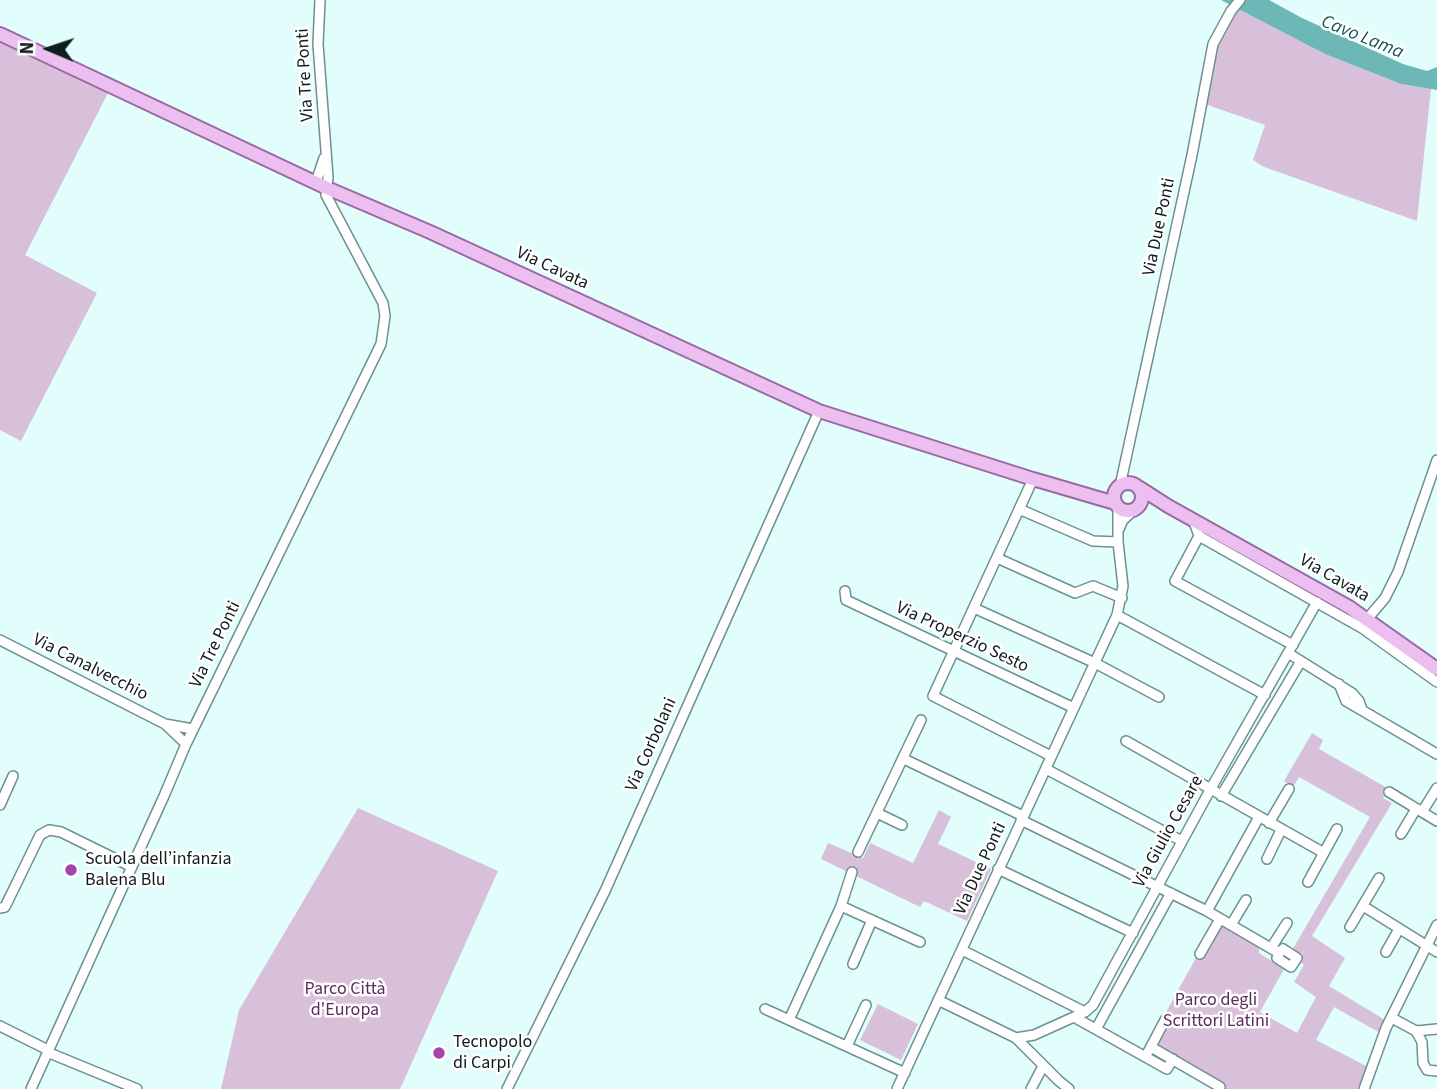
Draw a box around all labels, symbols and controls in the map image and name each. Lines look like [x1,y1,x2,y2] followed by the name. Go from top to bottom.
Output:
[1318,11,1406,65] water label: Cavo Lama
[14,14,84,84] north arrow
[293,28,319,122] street label: Via Tre Ponti
[14,41,41,55] text: N
[1139,176,1181,278] street label: Via Due Ponti
[512,243,592,295] street label: Via Cavata
[1295,550,1373,608] street label: Via Cavata
[186,598,246,692] street label: Via Tre Ponti
[892,598,1032,678] street label: Via Properzio Sesto
[29,630,151,706] street label: Via Canalvecchio
[622,695,682,795] street label: Via Corbolani
[1129,772,1209,892] street label: Via Giulio Cesare
[950,819,1012,919] street label: Via Due Ponti
[85,849,231,892] place label: Scuola dell’infanzia Balena Blu
[63,862,79,878] marker: Scuola dell’infanzia Balena Blu
[305,979,385,1021] park label: Parco Città d'Europa
[1163,990,1269,1032] park label: Parco degli Scrittori Latini
[453,1032,532,1074] place label: Tecnopolo di Carpi
[431,1045,447,1061] marker: Tecnopolo di Carpi

